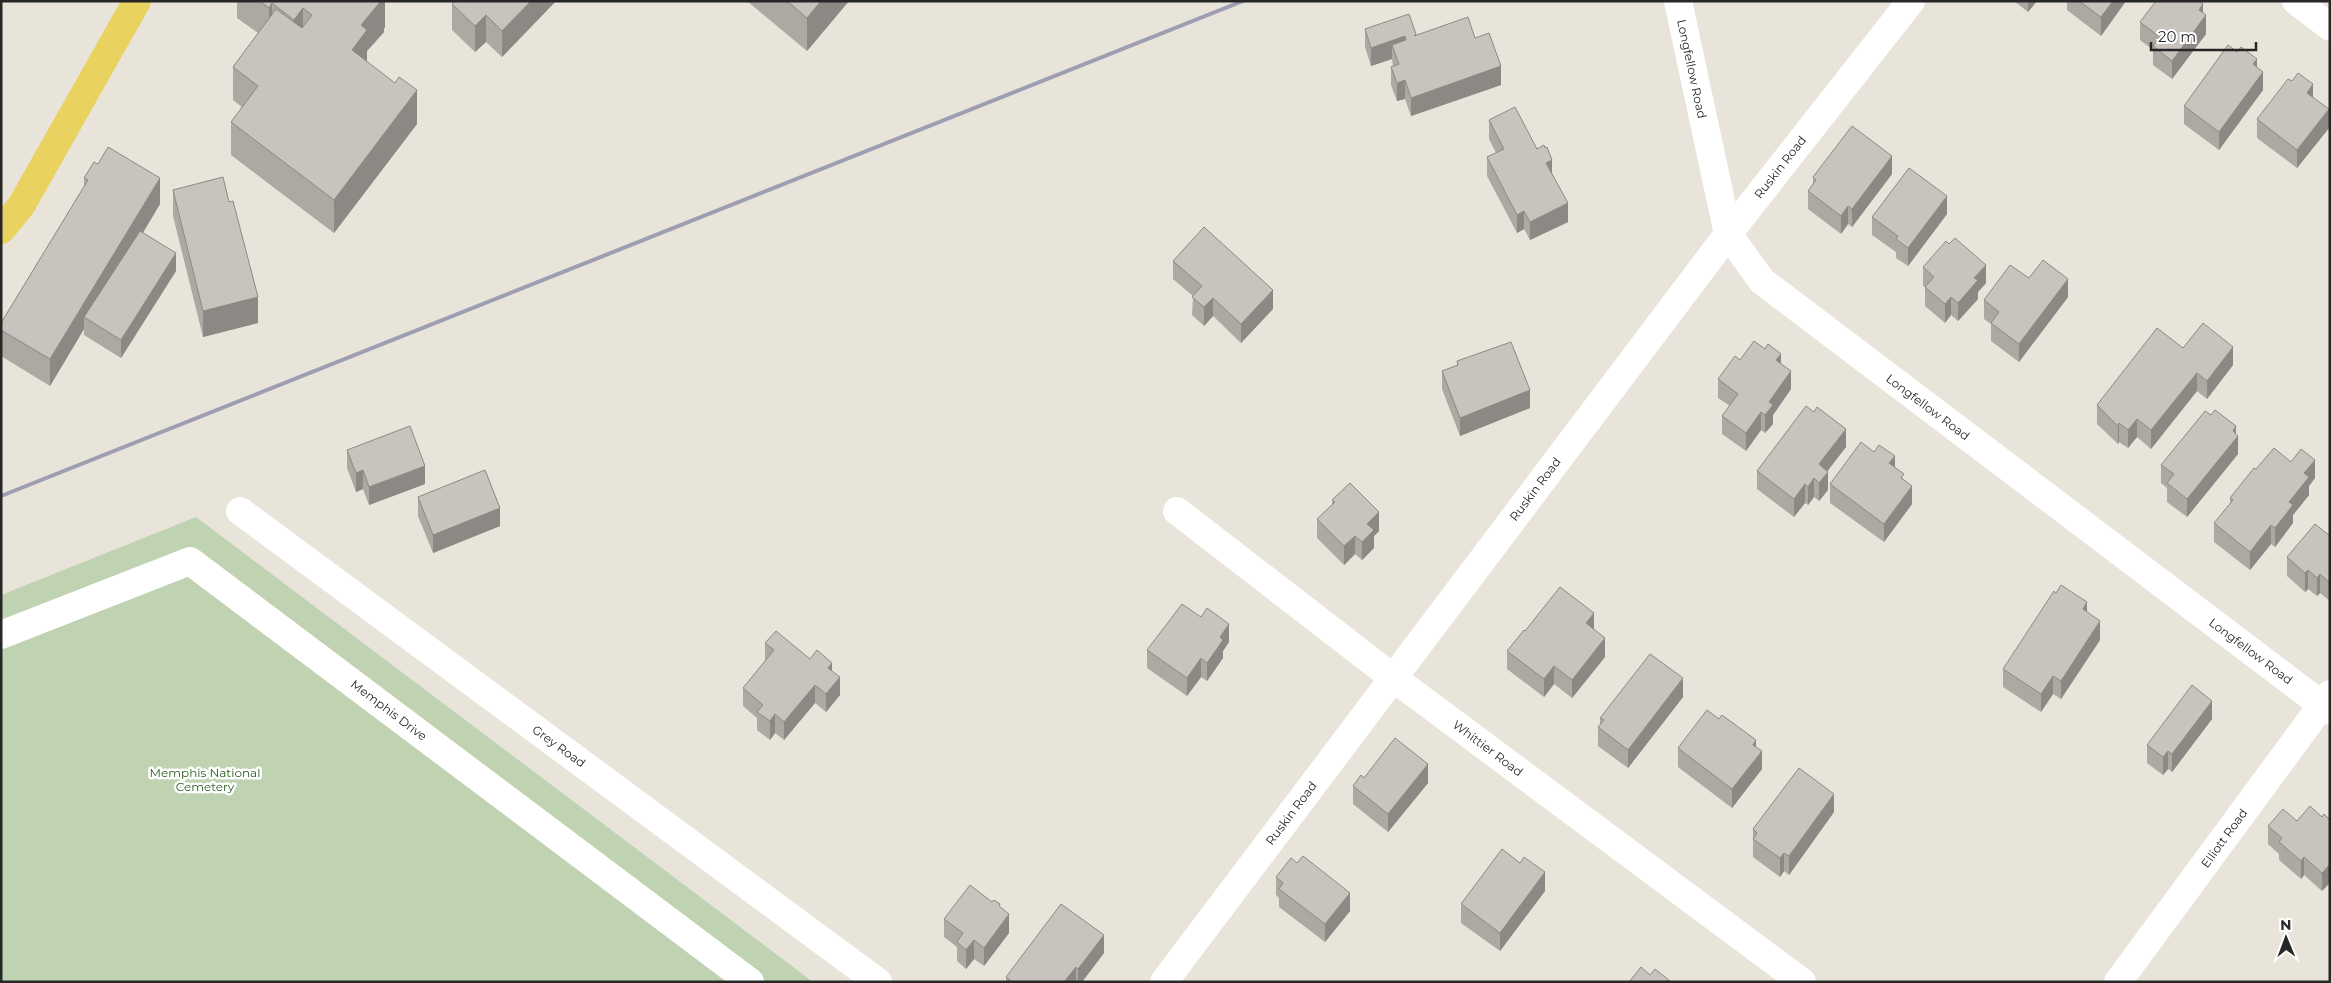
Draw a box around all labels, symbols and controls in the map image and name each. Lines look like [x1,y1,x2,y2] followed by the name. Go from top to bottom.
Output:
[1674,18,1710,120] street label: Longfellow Road
[2151,20,2256,52] scale bar
[2158,27,2196,46] text: 20 m
[1751,133,1809,201] street label: Ruskin Road
[1883,371,1973,443] street label: Longfellow Road
[1506,454,1564,524] street label: Ruskin Road
[2206,615,2296,687] street label: Longfellow Road
[348,677,430,743] street label: Memphis Drive
[1450,717,1526,779] street label: Whittier Road
[529,722,589,770] street label: Grey Road
[150,765,260,794] park label: Memphis National Cemetery
[1262,778,1320,848] street label: Ruskin Road
[2198,806,2250,870] street label: Elliott Road
[2261,913,2311,963] north arrow
[2280,916,2292,934] text: N

